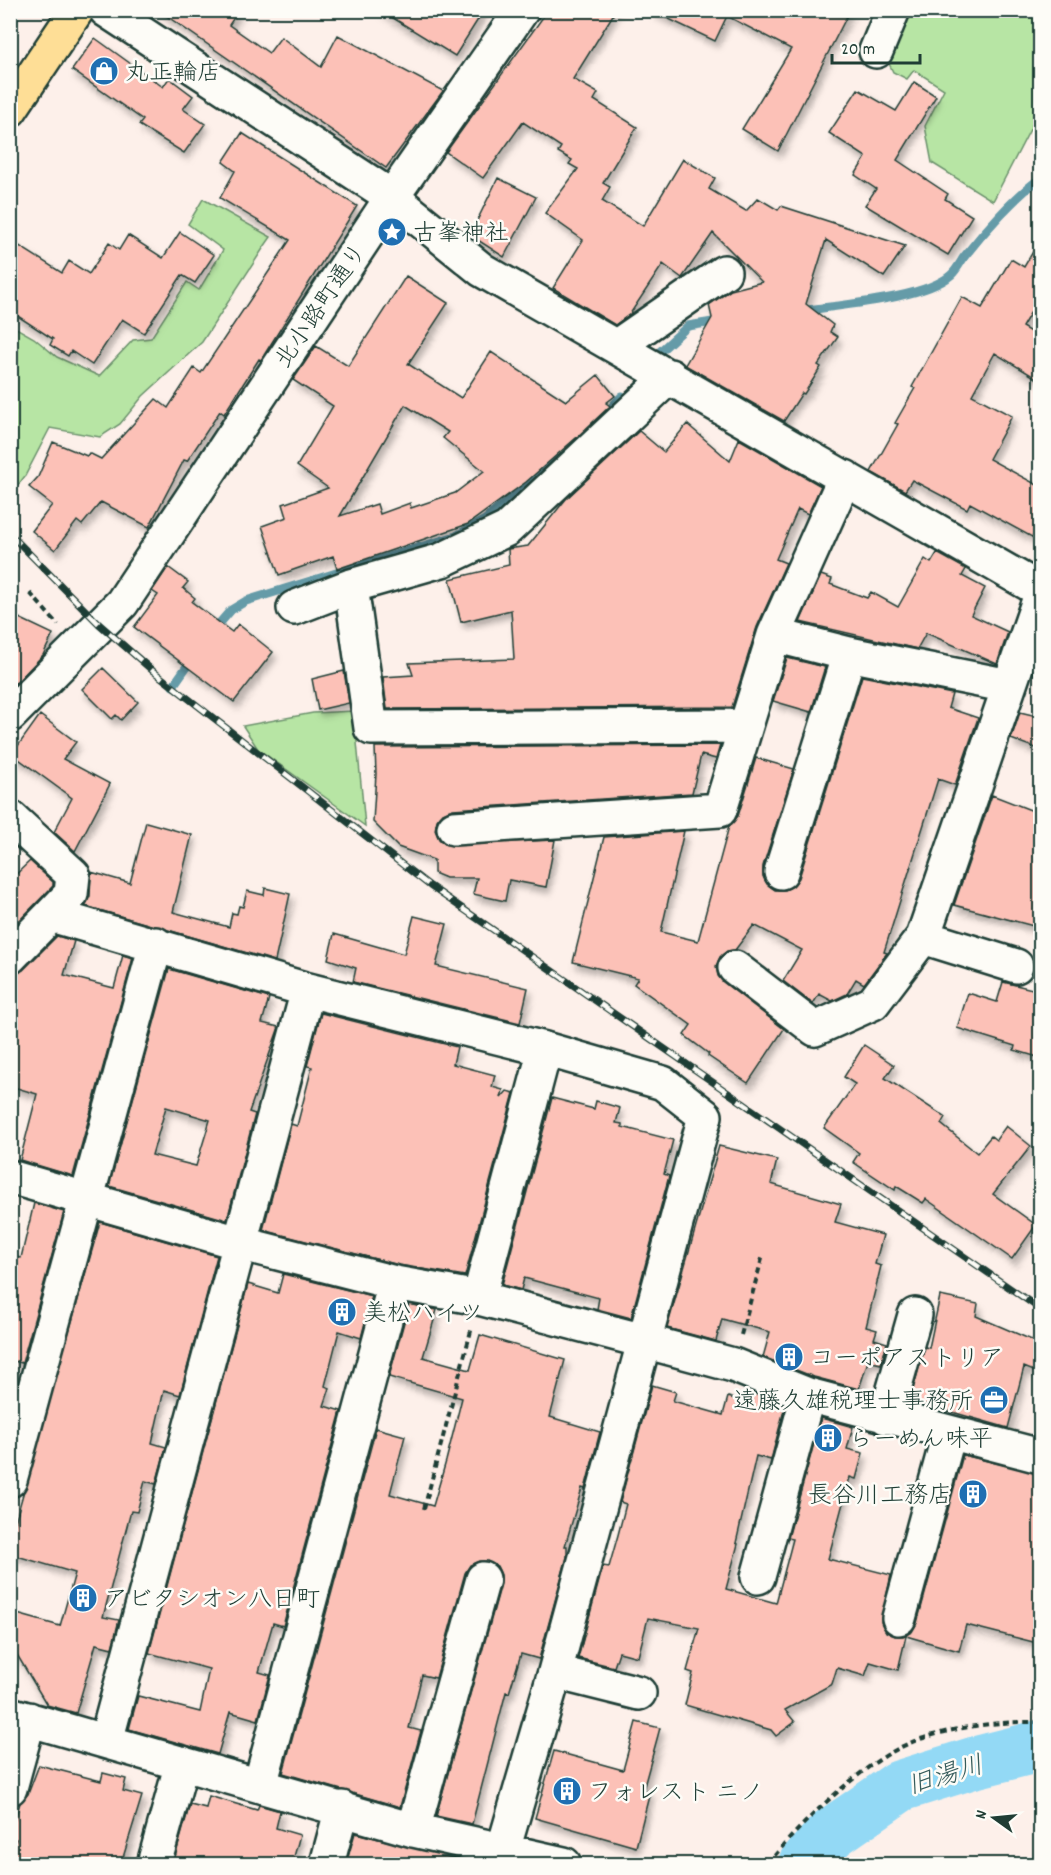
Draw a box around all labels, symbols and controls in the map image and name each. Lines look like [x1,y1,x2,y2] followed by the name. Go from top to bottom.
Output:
[832,27,920,65] scale bar
[841,38,875,63] text: 20 m
[88,55,120,87] shop icon: 丸正輪店
[125,57,221,91] place label: 丸正輪店
[376,216,408,248] place icon: 古峯神社
[413,218,509,252] place label: 古峯神社
[268,237,377,376] street label: 北小路町通り
[326,1296,358,1328] building icon: 美松ハイツ
[363,1298,483,1332] place label: 美松ハイツ
[773,1341,805,1373] building icon: コーポアストリア
[810,1343,1004,1377] place label: コーポアストリア
[978,1384,1010,1416] office icon: 遠藤久雄税理士事務所
[733,1386,973,1420] place label: 遠藤久雄税理士事務所
[812,1422,844,1454] building icon: らーめん味平
[849,1424,993,1458] place label: らーめん味平
[957,1478,989,1510] building icon: 長谷川工務店
[808,1480,952,1514] place label: 長谷川工務店
[67,1582,99,1614] building icon: アビタシオン八日町
[104,1584,320,1618] place label: アビタシオン八日町
[903,1748,989,1806] water label: 旧湯川
[551,1775,583,1807] building icon: フォレスト ニノ
[588,1777,763,1811] place label: フォレスト ニノ
[964,1788,1024,1848] north arrow
[970,1808,994,1822] text: N

